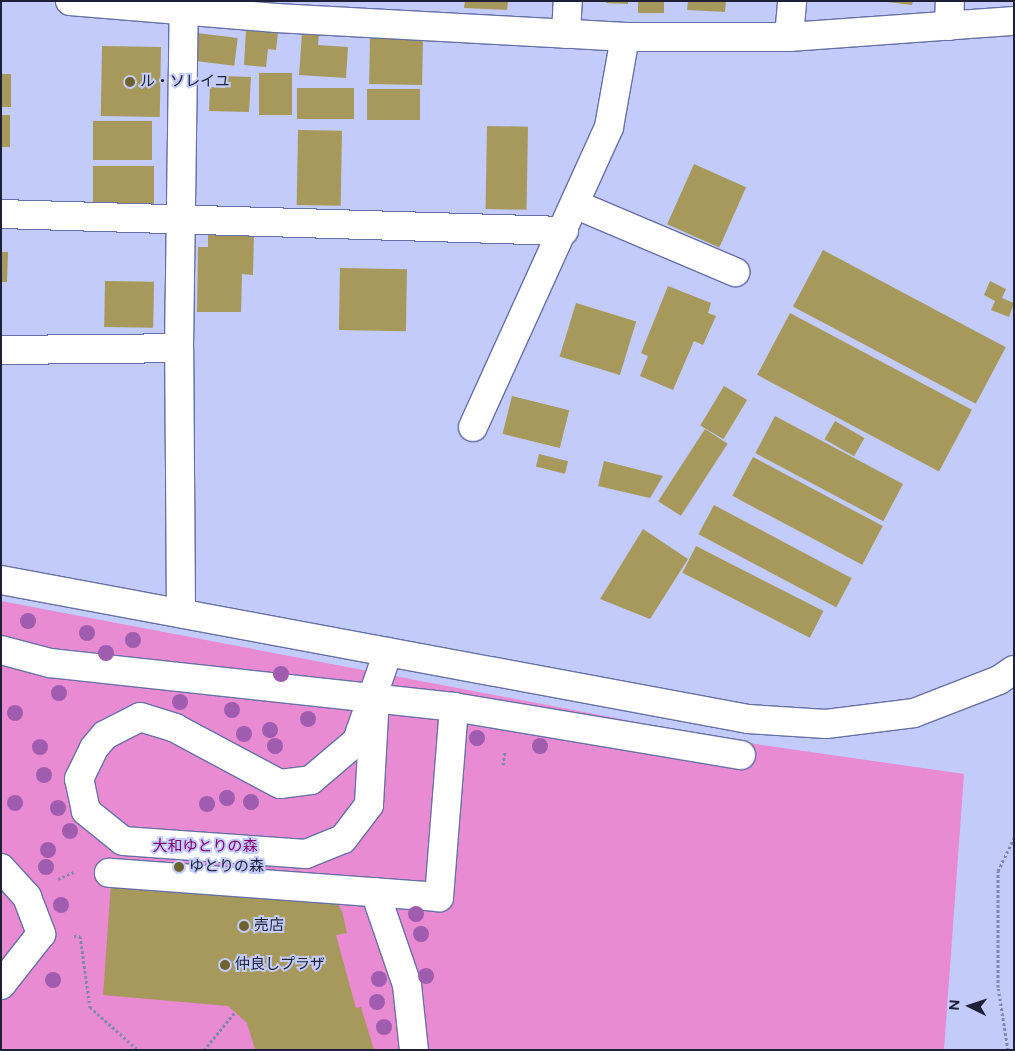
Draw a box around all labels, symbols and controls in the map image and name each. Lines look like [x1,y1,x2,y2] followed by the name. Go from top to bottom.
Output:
[140,73,230,91] place label: ル・ソレイユ
[124,76,136,88] marker: ル・ソレイユ
[153,838,257,856] park label: 大和ゆとりの森
[189,858,264,876] place label: ゆとりの森
[173,861,185,873] marker: ゆとりの森
[254,917,284,935] place label: 売店
[238,920,250,932] marker: 売店
[235,956,325,974] place label: 仲良しプラザ
[219,959,231,971] marker: 仲良しプラザ
[945,981,995,1031] north arrow
[946,999,963,1011] text: N

